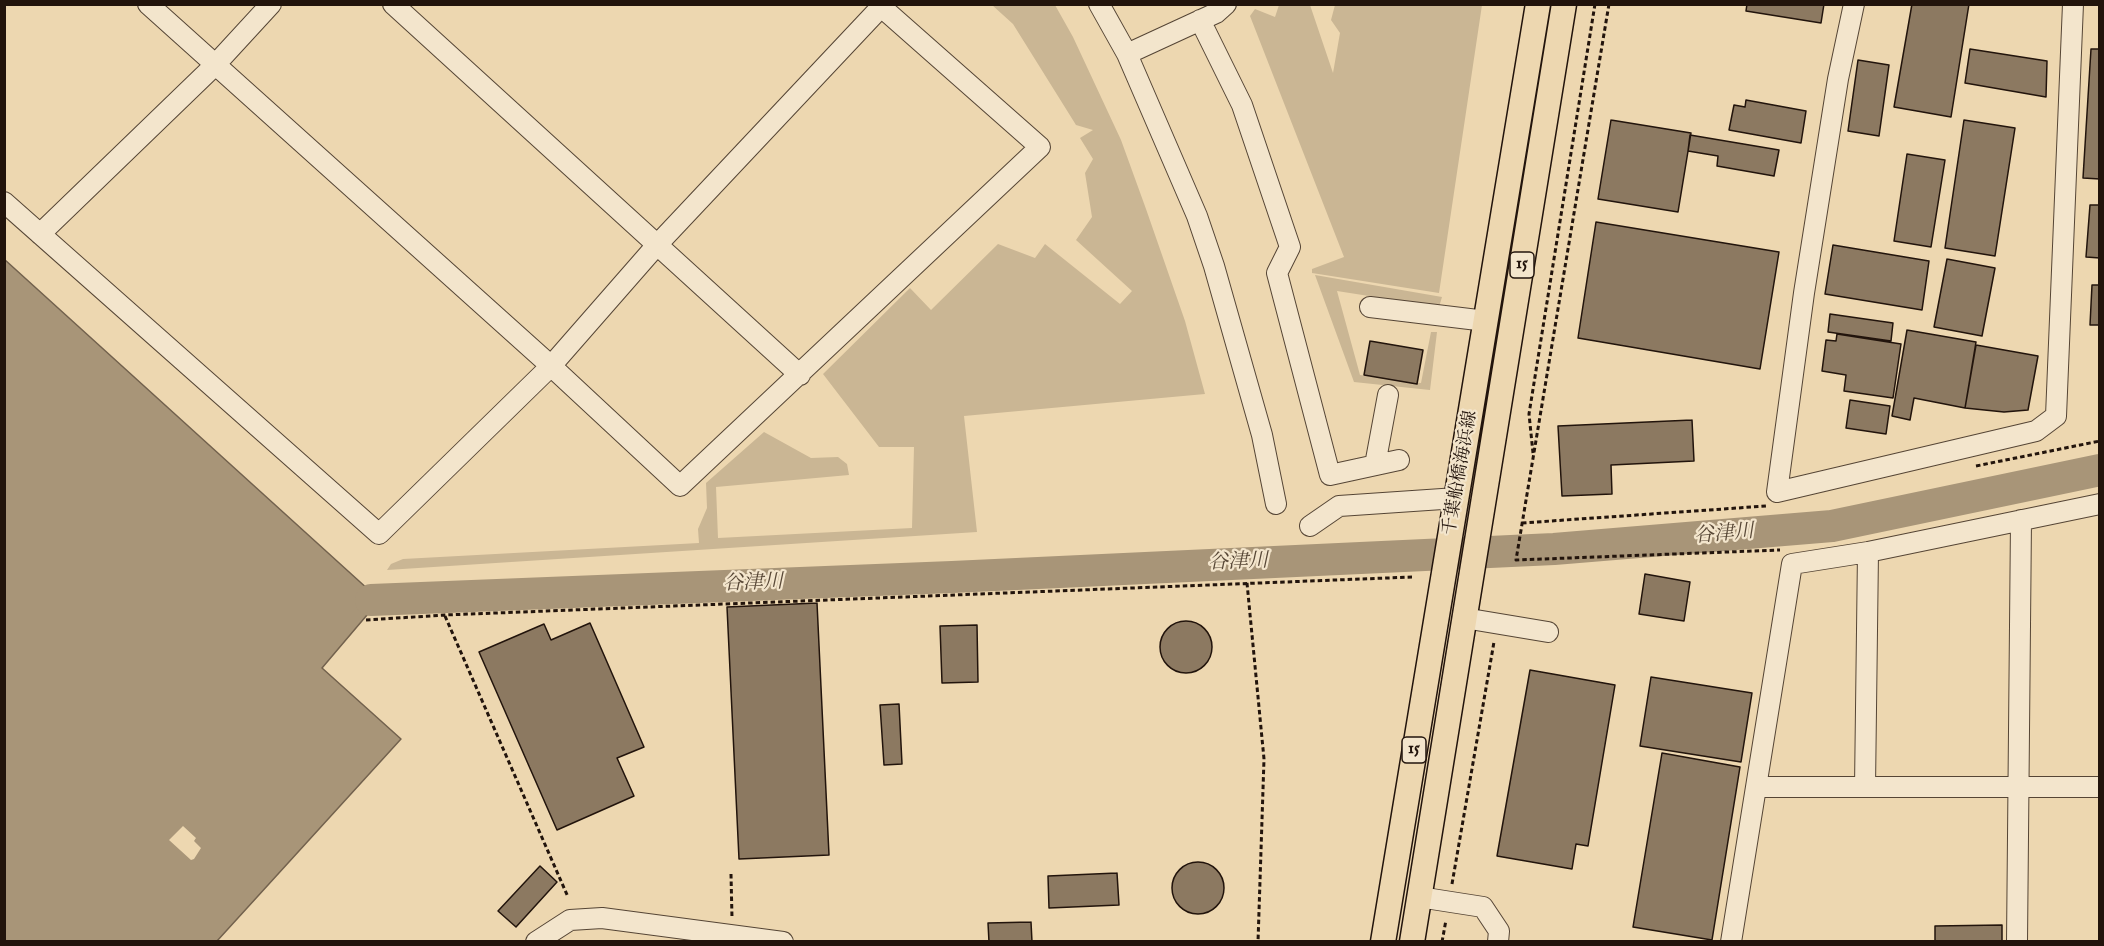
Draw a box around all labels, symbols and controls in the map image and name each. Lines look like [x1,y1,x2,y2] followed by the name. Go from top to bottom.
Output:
[1510,252,1534,278] road number: 15
[1439,409,1483,537] street label: 千葉船橋海浜線
[1693,520,1755,550] water label: 谷津川
[1208,550,1268,576] water label: 谷津川
[723,571,783,597] water label: 谷津川
[1402,737,1426,763] road number: 15

